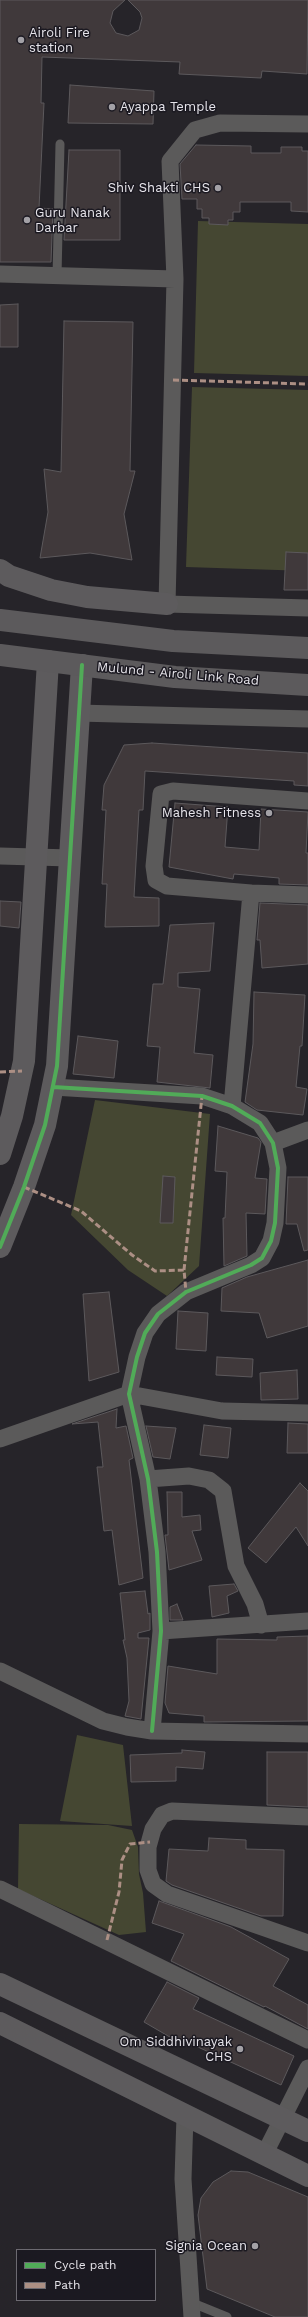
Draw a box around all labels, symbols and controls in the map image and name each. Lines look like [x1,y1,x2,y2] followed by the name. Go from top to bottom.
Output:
[29,25,90,56] place label: Airoli Fire station
[16,35,26,45] marker: Airoli Fire station
[120,99,216,115] place label: Ayappa Temple
[107,102,117,112] marker: Ayappa Temple
[108,180,210,196] place label: Shiv Shakti CHS
[213,183,223,193] marker: Shiv Shakti CHS
[35,205,110,236] place label: Guru Nanak Darbar
[22,215,32,225] marker: Guru Nanak Darbar
[96,659,260,689] street label: Mulund - Airoli Link Road
[162,805,261,821] place label: Mahesh Fitness
[264,808,274,818] marker: Mahesh Fitness
[119,2034,232,2065] place label: Om Siddhivinayak CHS
[235,2044,245,2054] marker: Om Siddhivinayak CHS
[165,2238,247,2254] place label: Signia Ocean
[250,2241,260,2251] marker: Signia Ocean
[16,2249,156,2301] legend
[54,2258,116,2272] text: Cycle path
[54,2278,80,2292] text: Path

